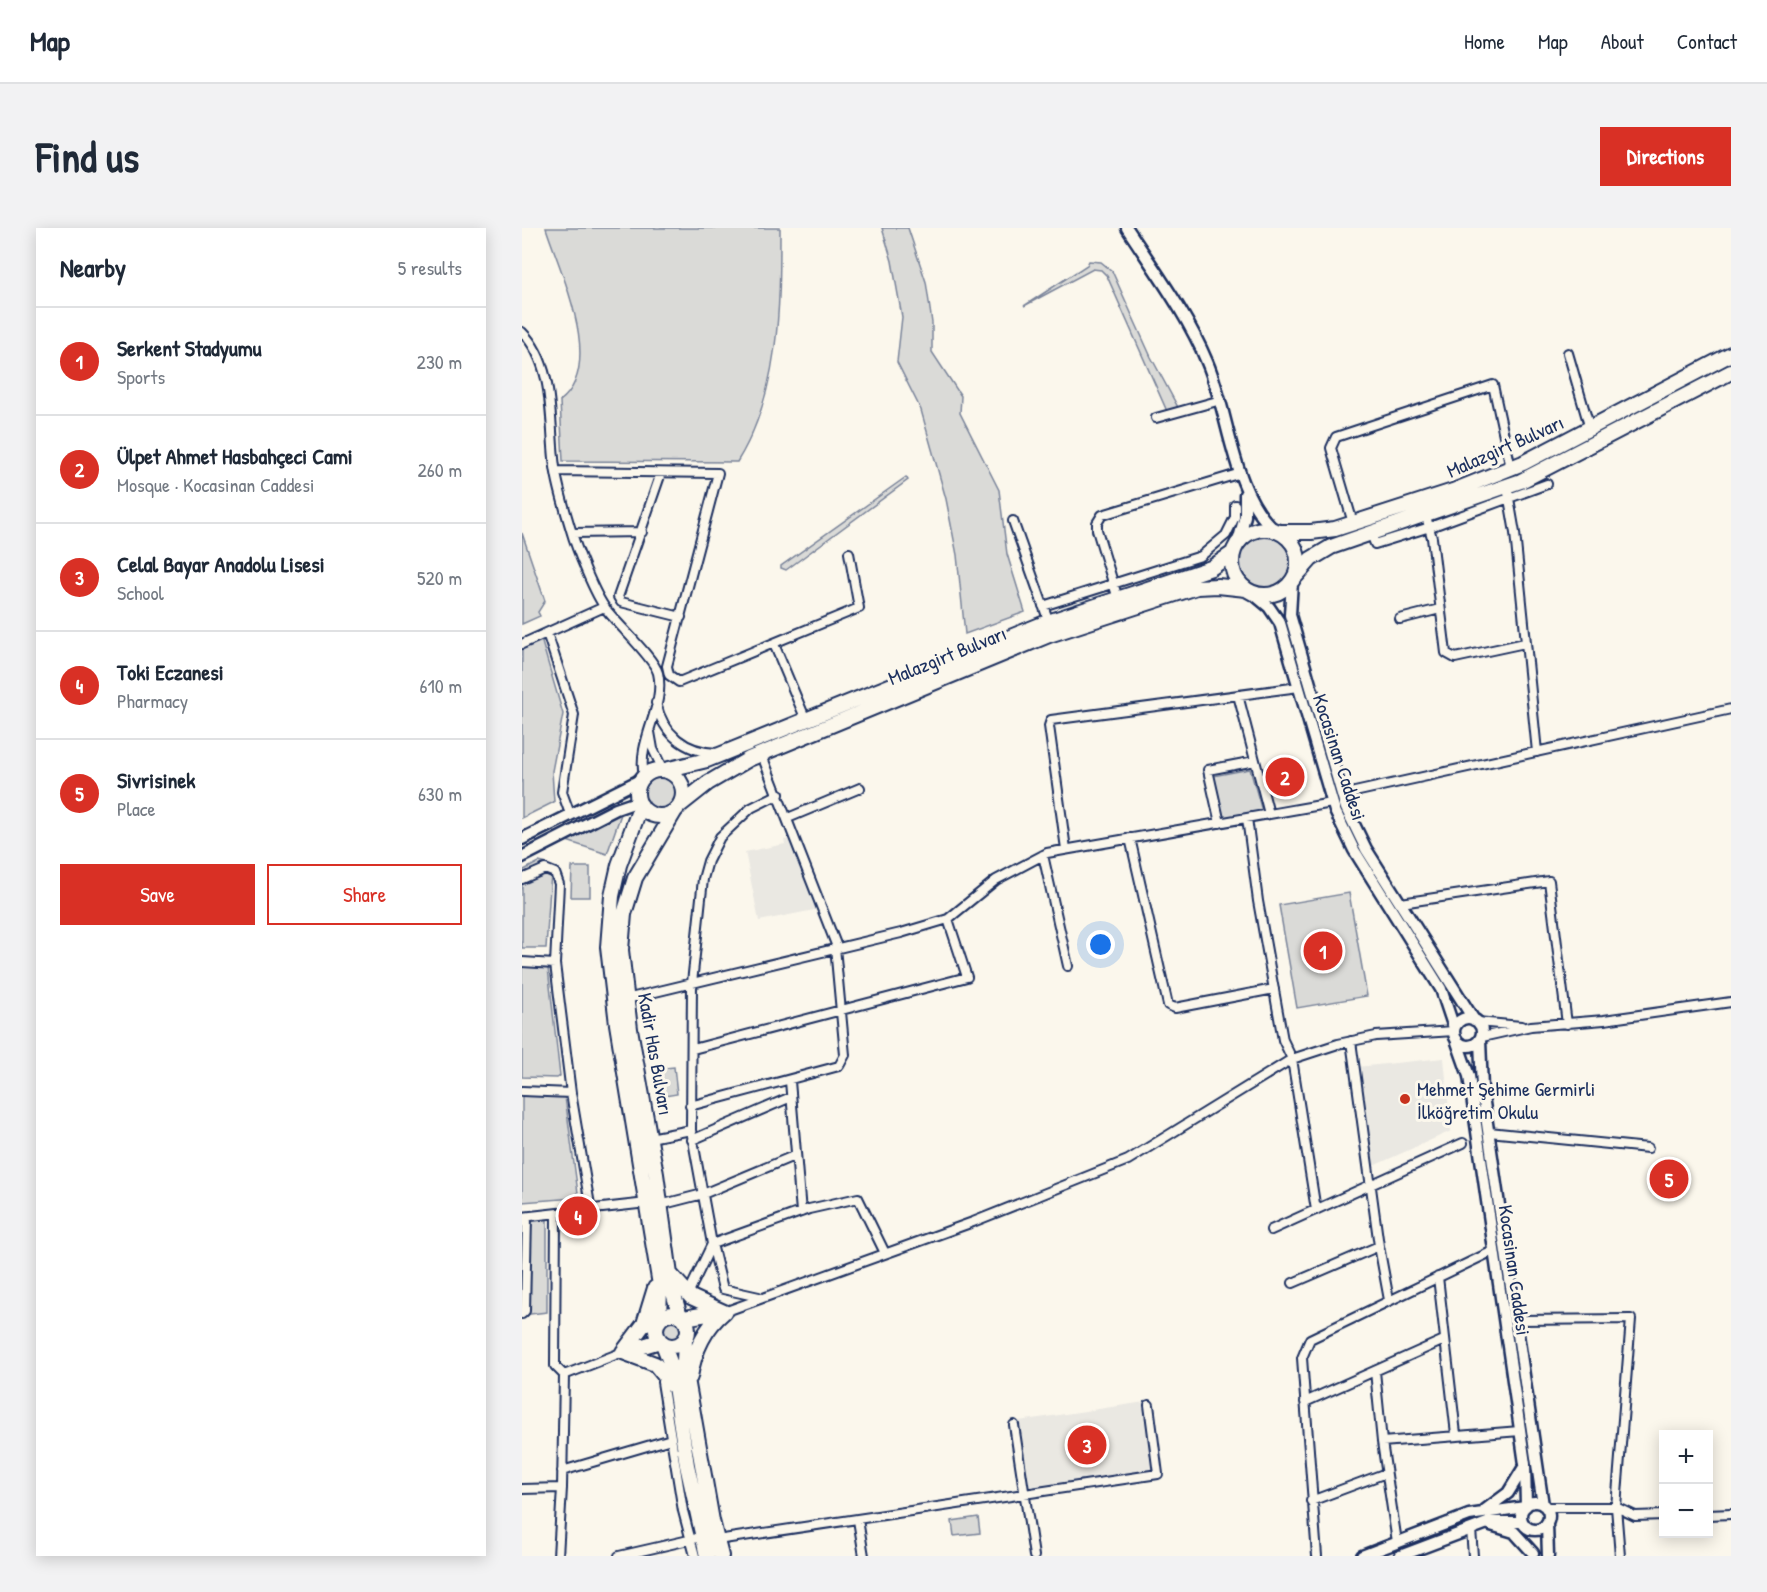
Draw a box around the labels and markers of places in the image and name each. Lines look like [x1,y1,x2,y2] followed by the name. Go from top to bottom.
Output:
[1266,754,1305,800] pin: 2
[1304,928,1342,974] pin: 1
[1417,1075,1595,1125] place label: Mehmet Şehime Germirli İlköğretim Okulu
[1398,1092,1412,1106] marker: Mehmet Şehime Germirli İlköğretim Okulu
[1650,1156,1688,1202] pin: 5
[558,1194,598,1238] pin: 4
[1068,1422,1106,1468] pin: 3

